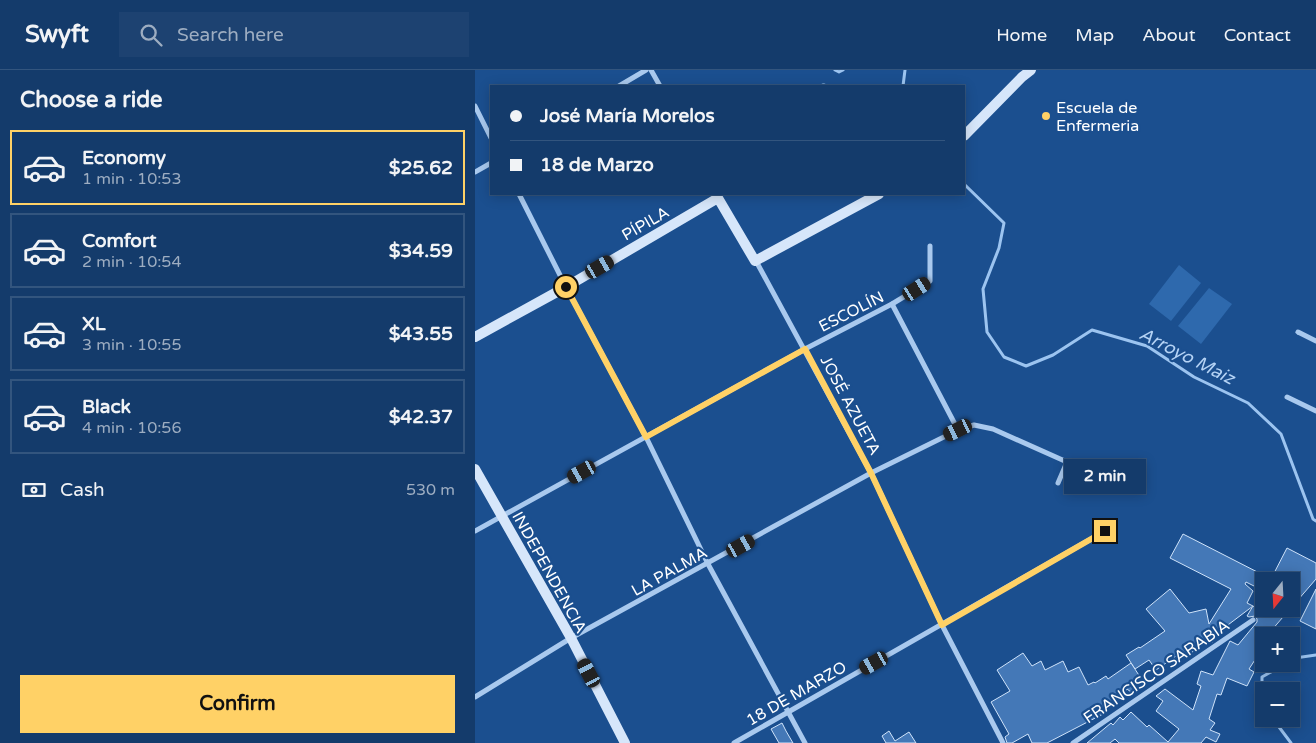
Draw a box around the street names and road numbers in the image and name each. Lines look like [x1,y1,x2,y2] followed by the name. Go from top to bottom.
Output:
[618,202,673,245] street label: PÍPILA
[816,287,887,337] street label: ESCOLÍN
[816,352,885,459] street label: JOSÉ AZUETA
[507,508,591,637] street label: INDEPENDENCIA
[628,543,711,601] street label: LA PALMA
[1080,615,1234,728] street label: FRANCISCO SARABIA
[743,657,850,731] street label: 18 DE MARZO

